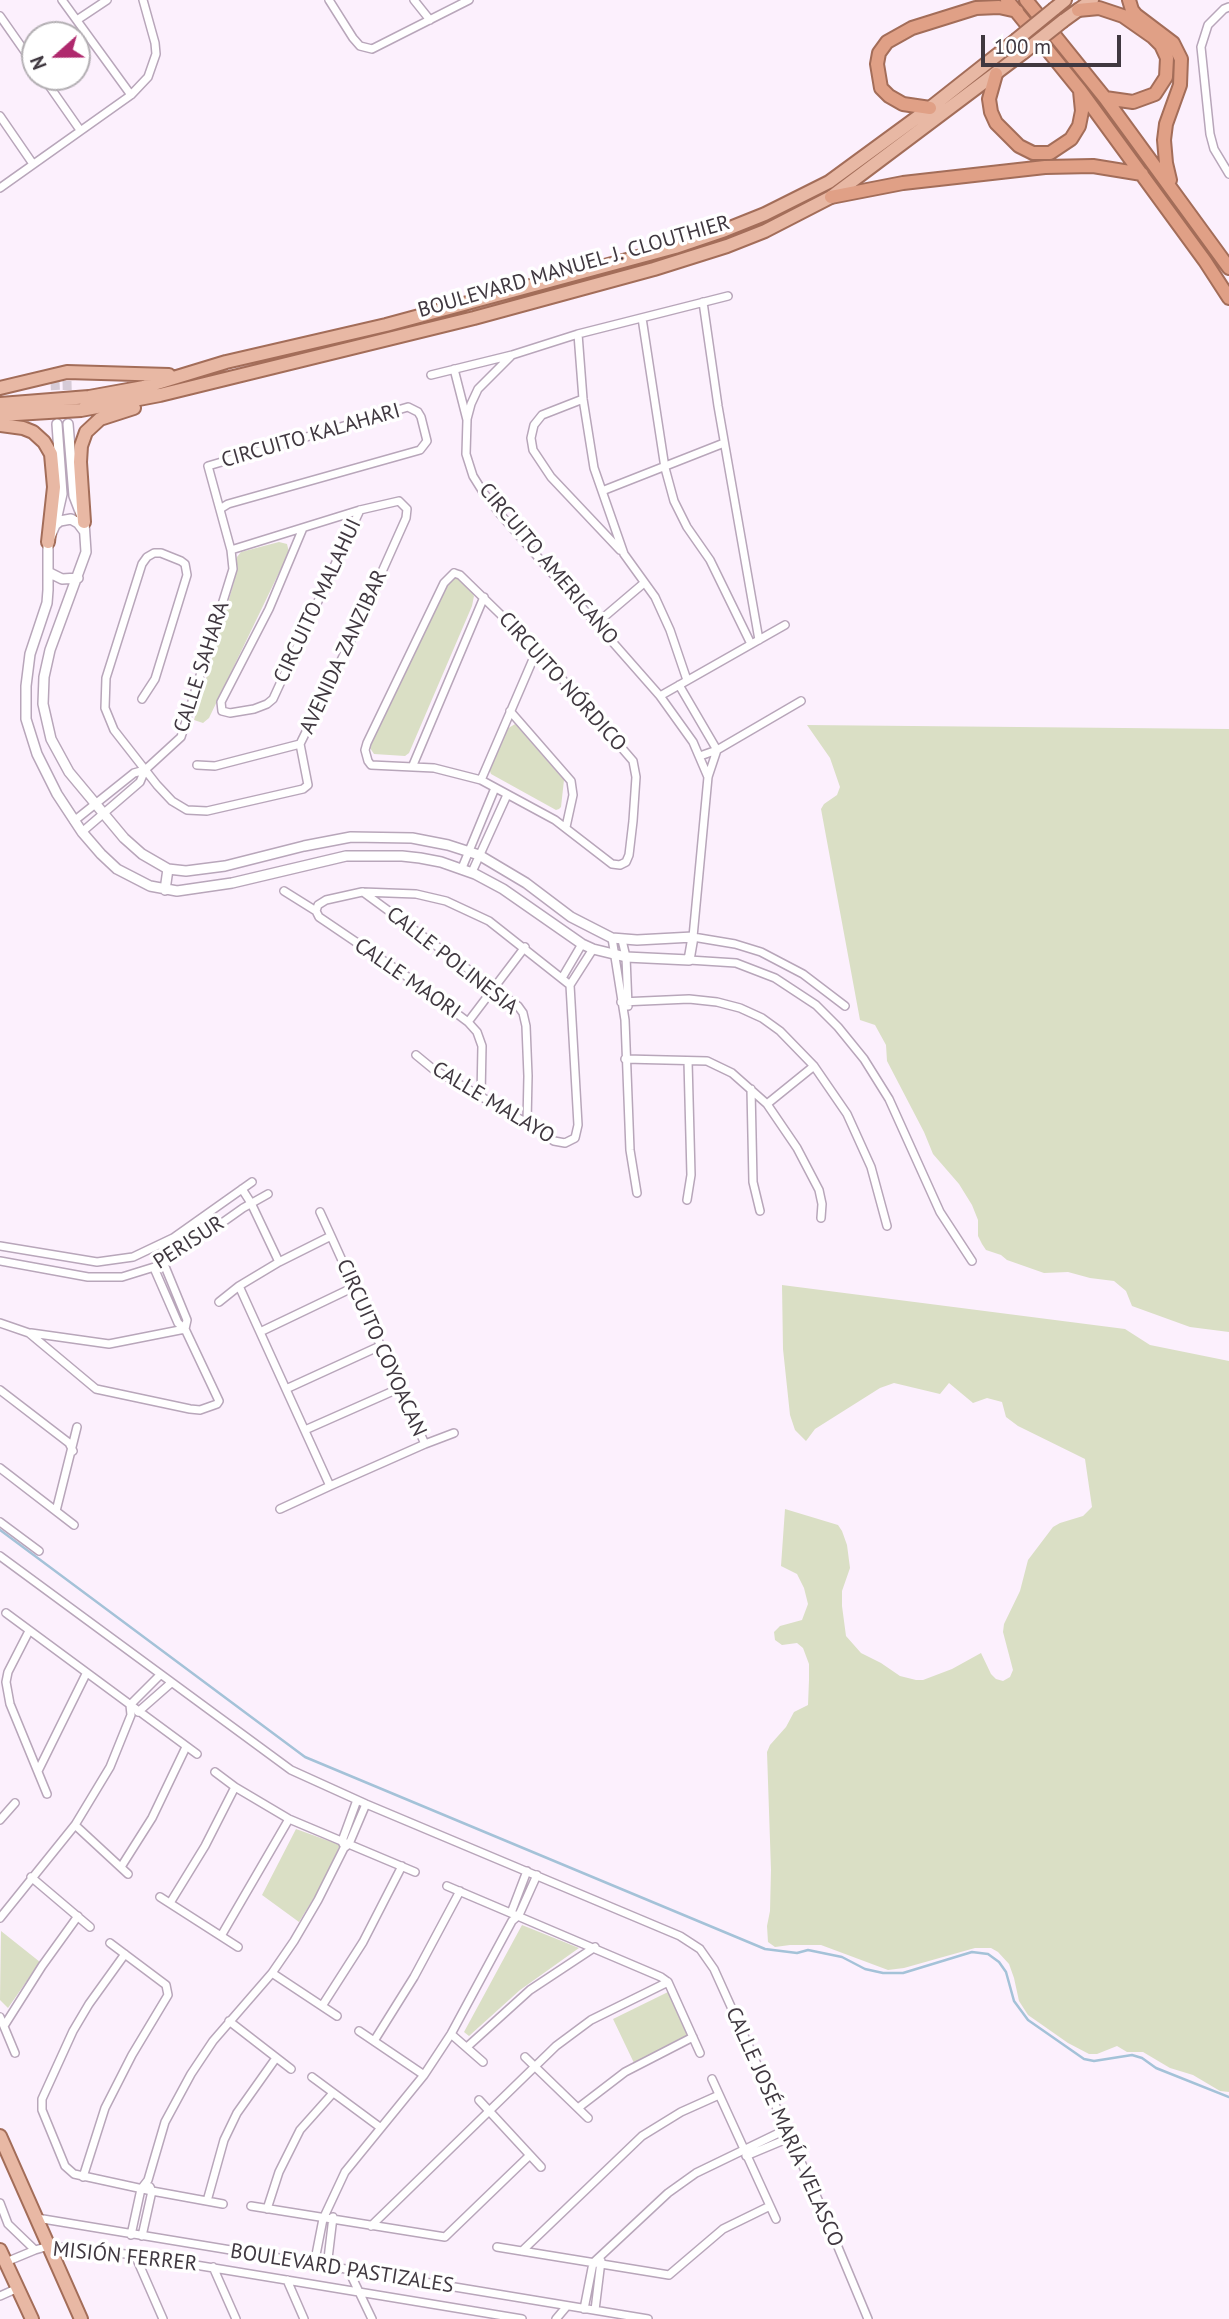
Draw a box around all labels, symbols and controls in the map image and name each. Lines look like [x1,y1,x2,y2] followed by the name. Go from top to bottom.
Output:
[21,21,91,91] north arrow
[984,21,1124,65] scale bar
[994,33,1051,60] text: 100 m
[25,53,52,73] text: N
[415,210,733,324] street label: BOULEVARD MANUEL J. CLOUTHIER
[219,398,403,474] street label: CIRCUITO KALAHARI
[473,478,623,650] street label: CIRCUITO AMERICANO
[269,515,367,687] street label: CIRCUITO MALAHUI
[295,566,393,738] street label: AVENIDA ZANZIBAR
[169,598,235,736] street label: CALLE SAHARA
[493,607,631,757] street label: CIRCUITO NÓRDICO
[381,902,523,1020] street label: CALLE POLINESIA
[349,933,465,1025] street label: CALLE MAORI
[427,1057,559,1149] street label: CALLE MALAYO
[149,1211,229,1275] street label: PERISUR
[331,1255,431,1441] street label: CIRCUITO COYOACAN
[720,2003,848,2251] street label: CALLE JOSÉ MARÍA VELASCO
[52,2237,198,2277] street label: MISIÓN FERRER
[229,2239,455,2299] street label: BOULEVARD PASTIZALES

